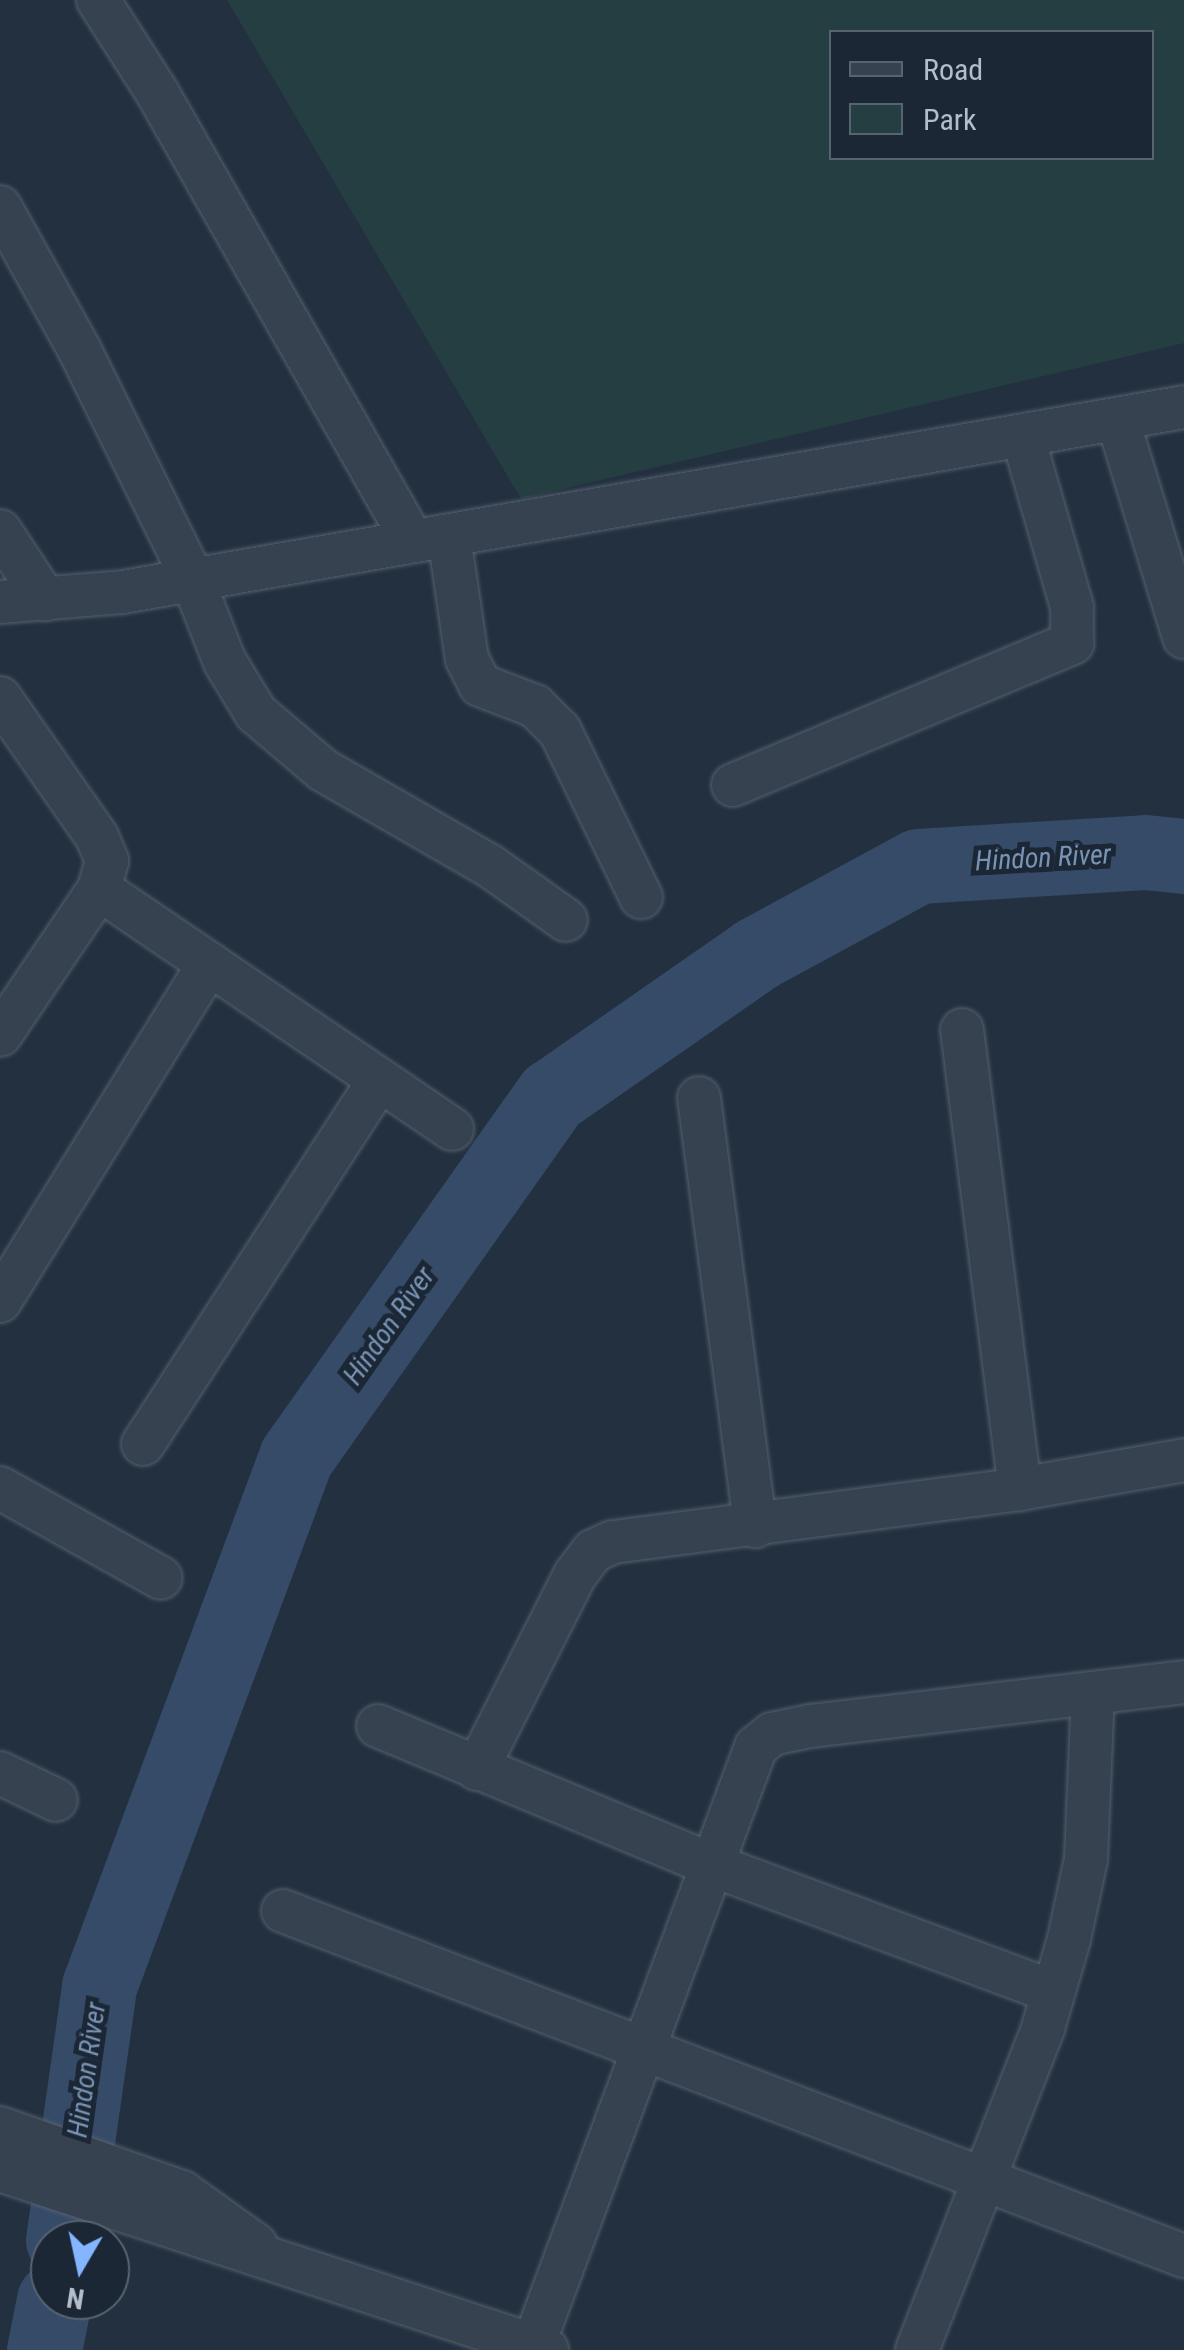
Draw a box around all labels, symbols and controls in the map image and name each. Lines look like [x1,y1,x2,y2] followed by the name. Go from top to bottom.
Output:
[829,30,1154,160] legend
[923,52,983,87] text: Road
[923,102,977,137] text: Park
[974,838,1112,878] water label: Hindon River
[336,1261,442,1391] water label: Hindon River
[61,2000,113,2140] water label: Hindon River
[30,2220,130,2320] north arrow
[64,2281,87,2316] text: N

